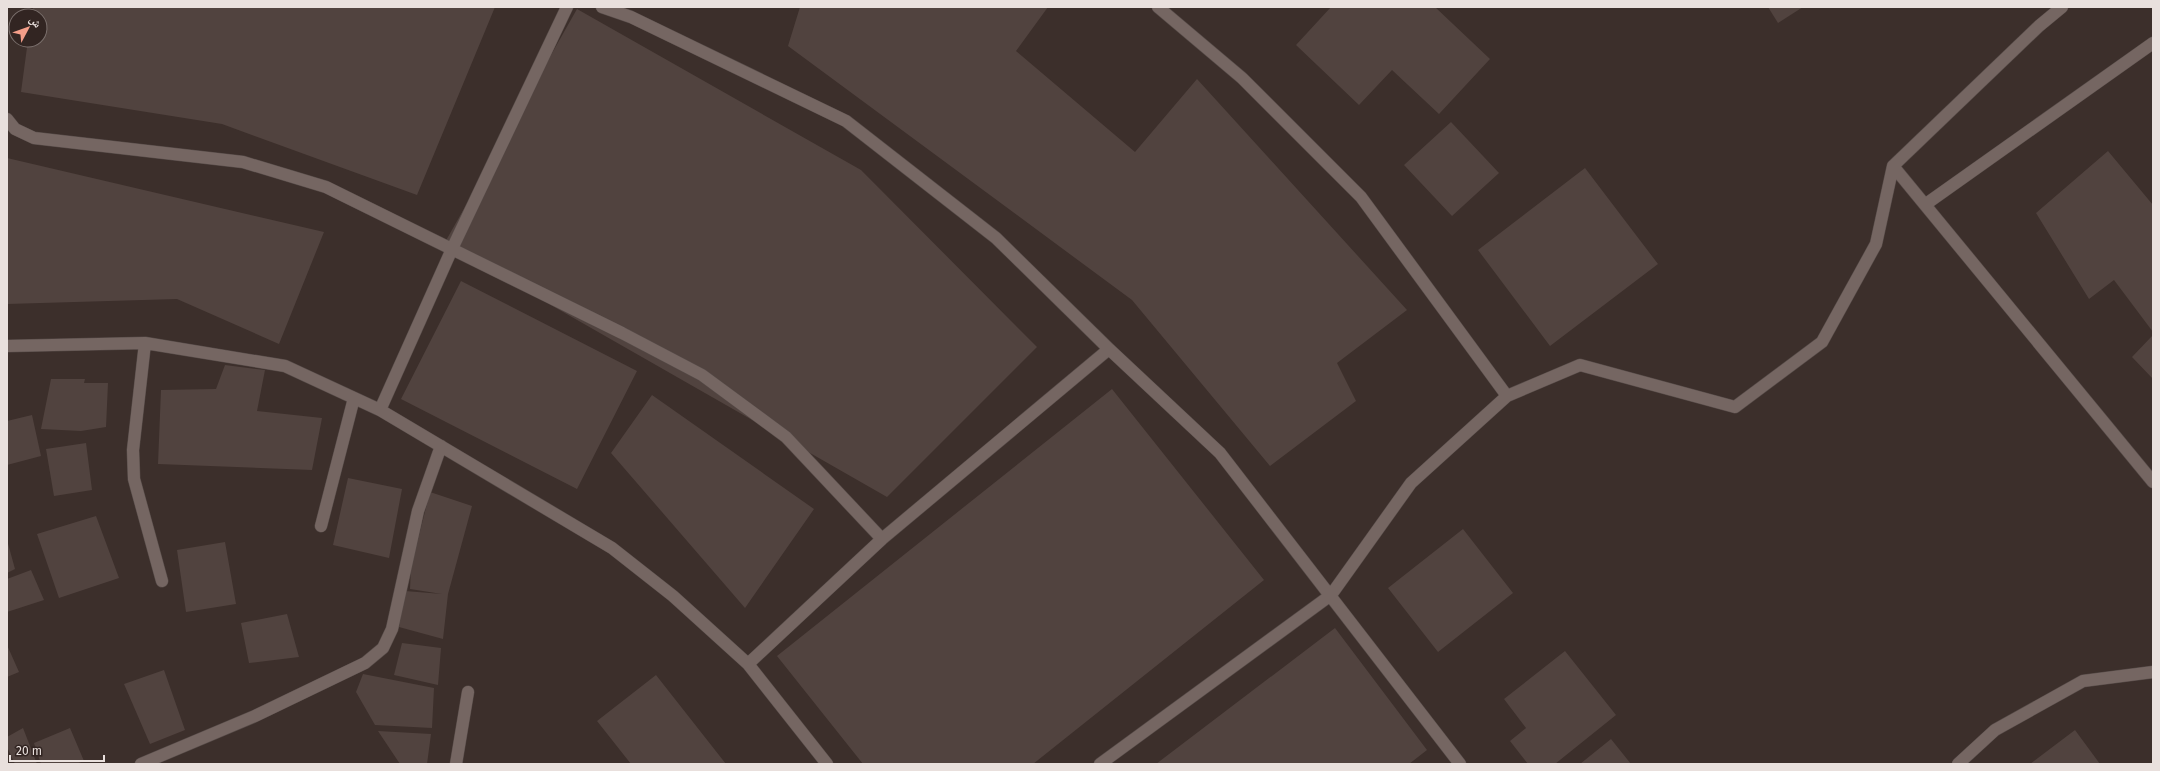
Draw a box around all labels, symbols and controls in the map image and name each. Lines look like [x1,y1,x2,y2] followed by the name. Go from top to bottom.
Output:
[8,8,48,48] north arrow
[26,13,44,31] text: ش
[10,737,104,763] scale bar
[16,744,42,758] text: 20 m

